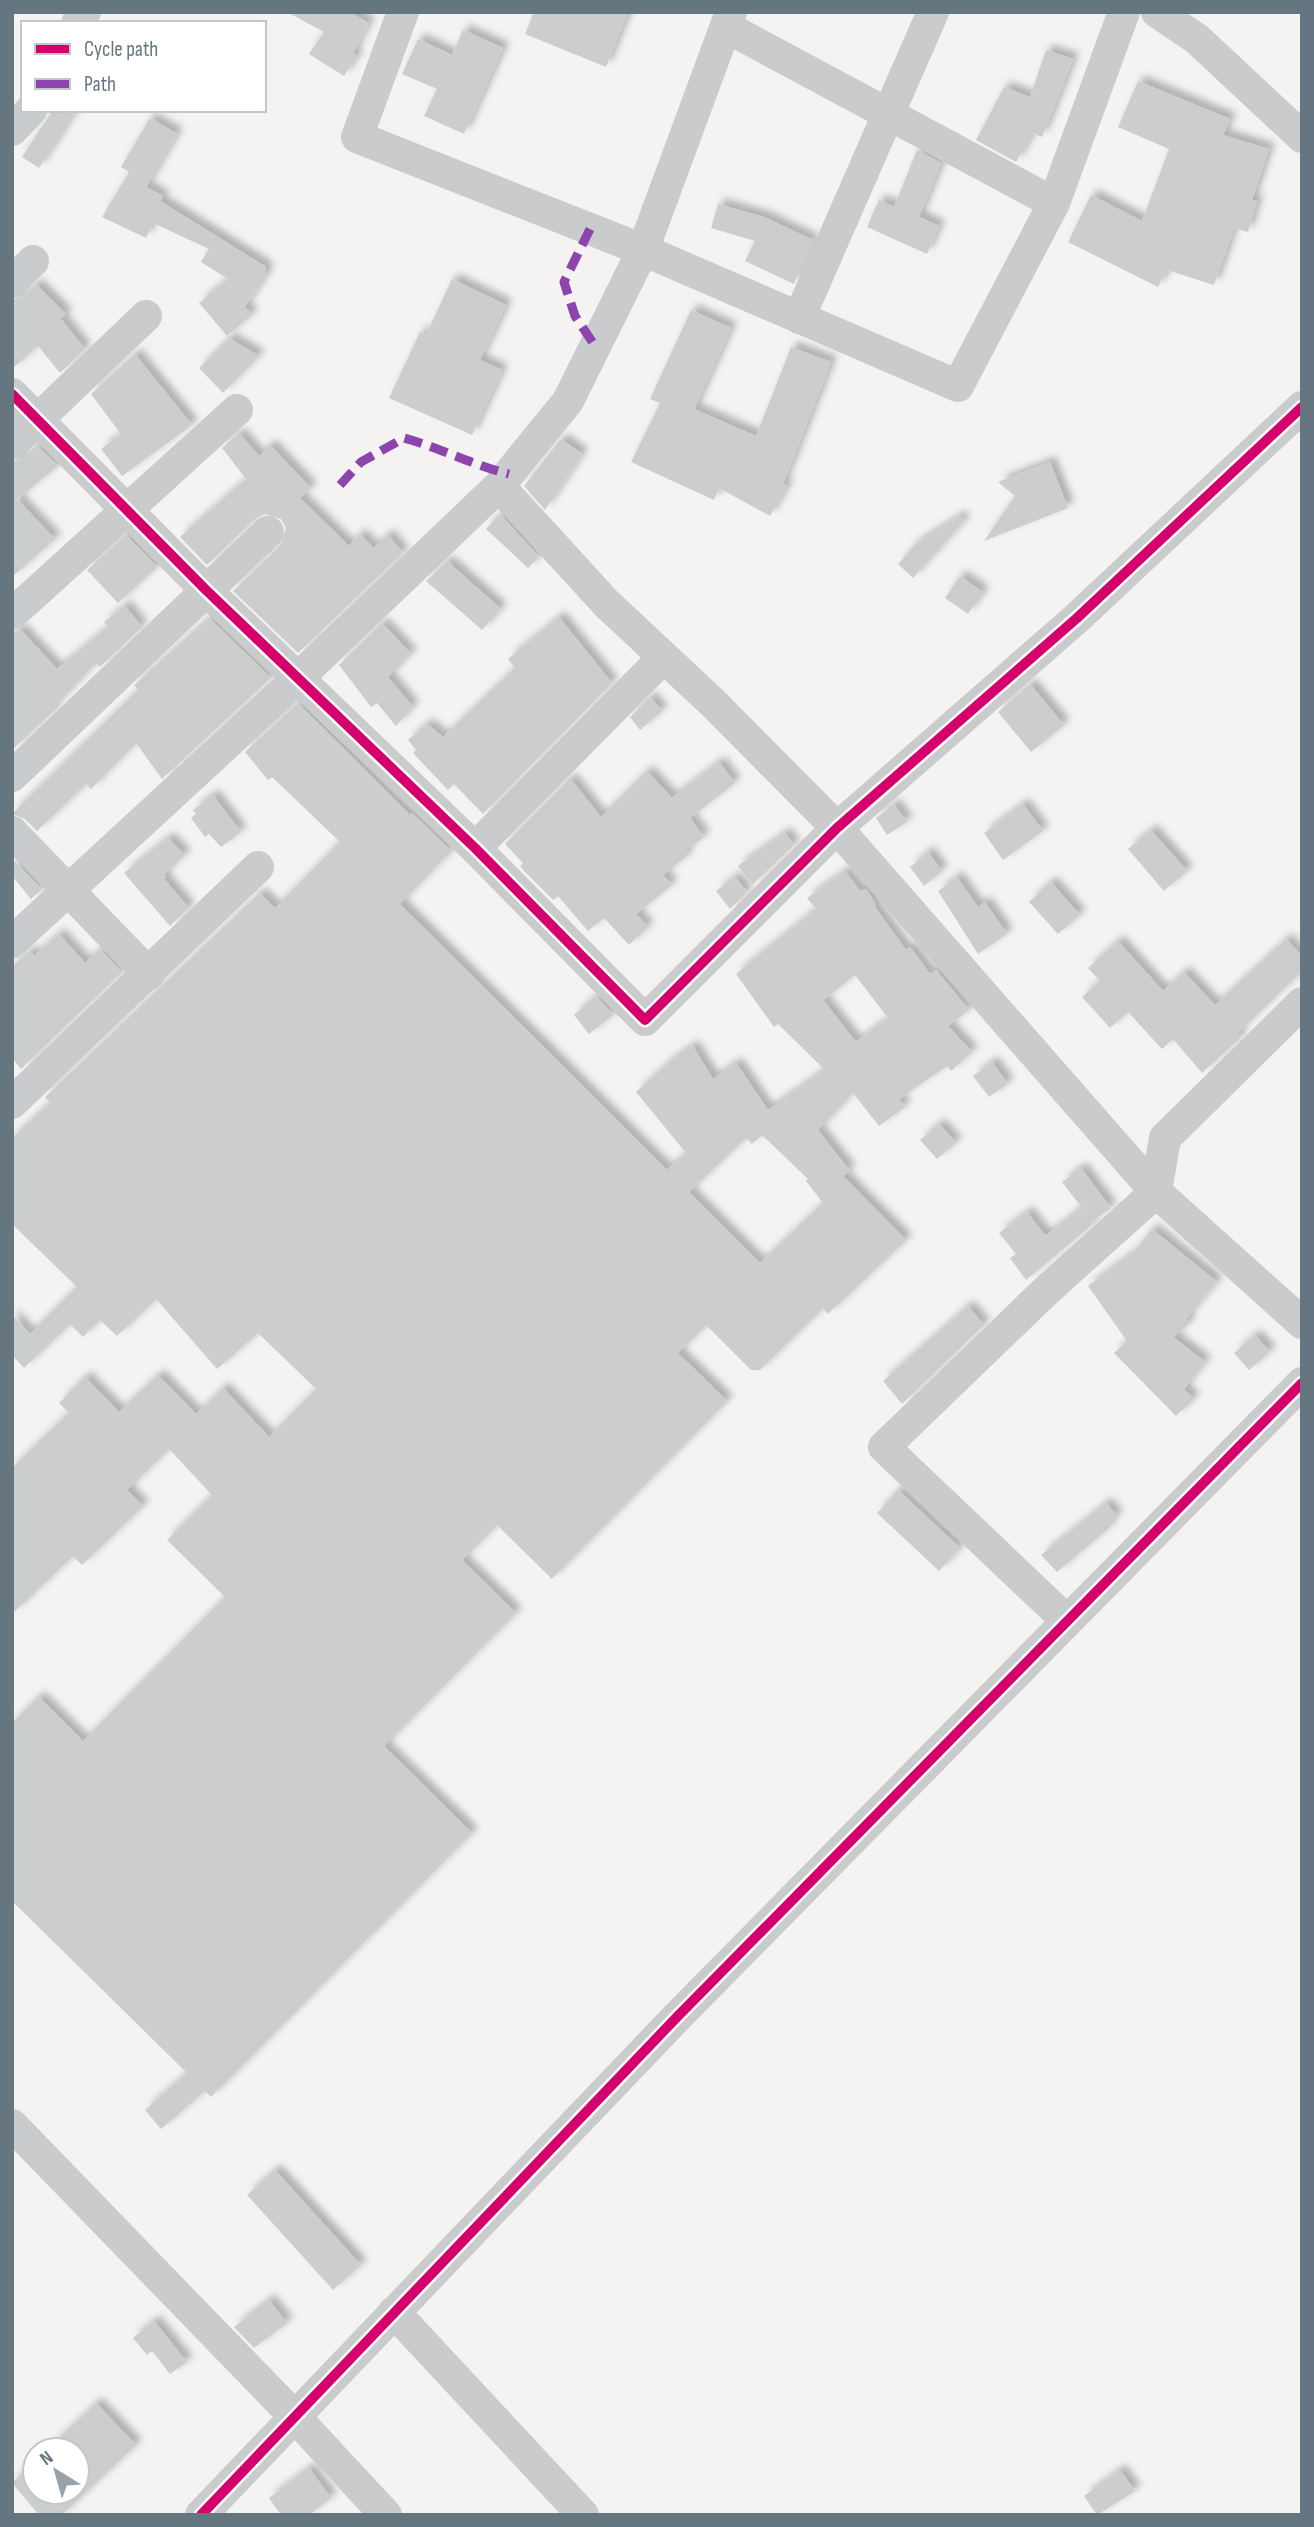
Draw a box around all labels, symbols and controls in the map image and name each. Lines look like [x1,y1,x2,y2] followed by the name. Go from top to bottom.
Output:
[21,21,266,112] legend
[84,37,158,62] text: Cycle path
[84,72,116,97] text: Path
[21,2436,91,2506] north arrow
[36,2446,58,2471] text: N

